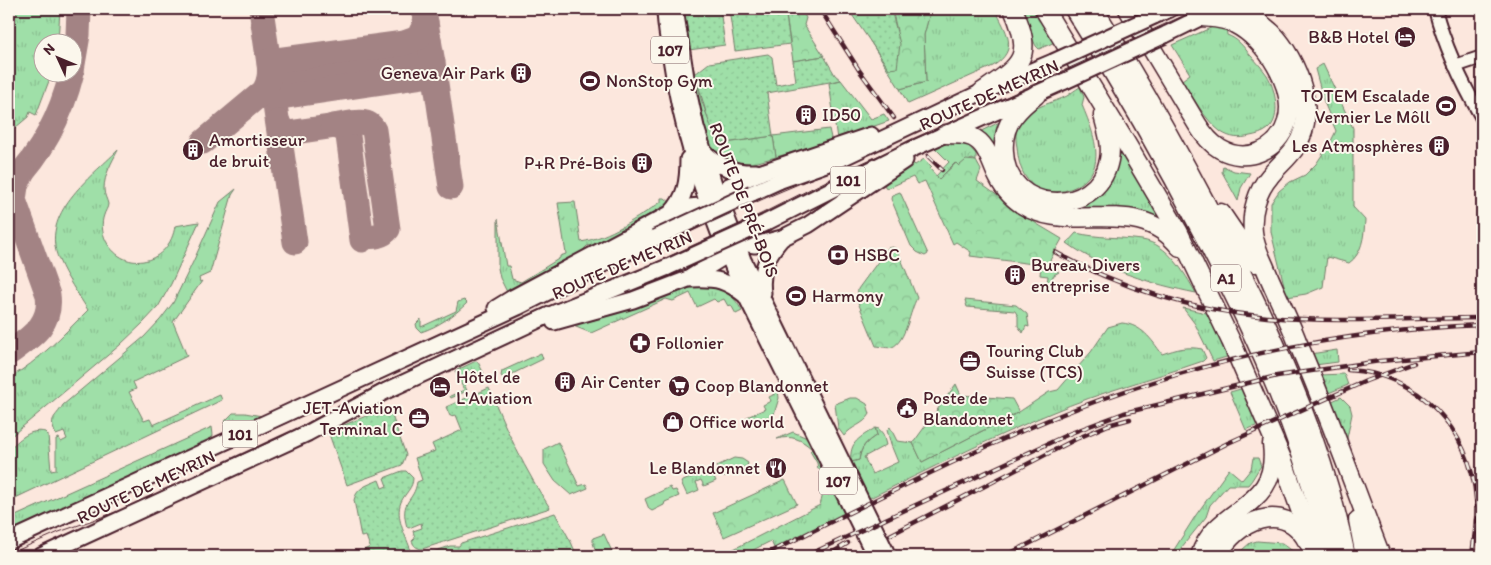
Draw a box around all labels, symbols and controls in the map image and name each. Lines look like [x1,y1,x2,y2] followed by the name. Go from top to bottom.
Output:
[1393,25,1417,49] hotel icon: B&B Hotel
[1308,26,1389,48] place label: B&B Hotel
[32,32,82,82] north arrow
[651,36,689,64] road number: 107
[40,40,58,59] text: N
[916,54,1062,136] street label: ROUTE DE MEYRIN
[509,61,533,85] building icon: Geneva Air Park
[381,62,505,84] place label: Geneva Air Park
[578,69,602,93] sports icon: NonStop Gym
[606,70,713,92] place label: NonStop Gym
[1301,85,1430,128] place label: TOTEM Escalade Vernier Le Môll
[1434,94,1458,118] sports icon: TOTEM Escalade Vernier Le Môll
[794,103,818,127] building icon: ID50
[822,104,861,126] place label: ID50
[704,119,784,281] street label: ROUTE DE PRÉ-BOIS
[209,129,306,172] place label: Amortisseur de bruit
[1427,134,1451,158] building icon: Les Atmosphères
[1292,135,1423,157] place label: Les Atmosphères
[181,138,205,162] building icon: Amortisseur de bruit
[630,151,654,175] building icon: P+R Pré-Bois
[524,152,626,174] place label: P+R Pré-Bois
[830,166,866,194] road number: 101
[549,226,695,304] street label: ROUTE DE MEYRIN
[826,243,850,267] bank icon: HSBC
[854,244,900,266] place label: HSBC
[1031,254,1140,297] place label: Bureau Divers entreprise
[1003,263,1027,287] building icon: Bureau Divers entreprise
[1211,264,1241,292] road number: A1
[784,284,808,308] sports icon: Harmony
[812,285,884,307] place label: Harmony
[628,331,652,355] pharmacy icon: Follonier
[656,332,725,354] place label: Follonier
[986,340,1084,383] place label: Touring Club Suisse (TCS)
[958,349,982,373] office icon: Touring Club Suisse (TCS)
[456,366,532,409] place label: Hôtel de L'Aviation
[553,370,577,394] building icon: Air Center
[581,371,661,393] place label: Air Center
[667,374,691,398] supermarket icon: Coop Blandonnet
[428,375,452,399] hotel icon: Hôtel de L'Aviation
[695,375,829,397] place label: Coop Blandonnet
[923,387,1013,430] place label: Poste de Blandonnet
[895,396,919,420] public building icon: Poste de Blandonnet
[303,397,403,440] place label: JET-Aviation Terminal C
[407,406,431,430] office icon: JET-Aviation Terminal C
[661,410,685,434] shop icon: Office world
[689,411,784,433] place label: Office world
[222,420,258,448] road number: 101
[73,445,219,529] street label: ROUTE DE MEYRIN
[764,456,788,480] restaurant icon: Le Blandonnet
[649,457,760,479] place label: Le Blandonnet
[819,468,857,494] road number: 107

